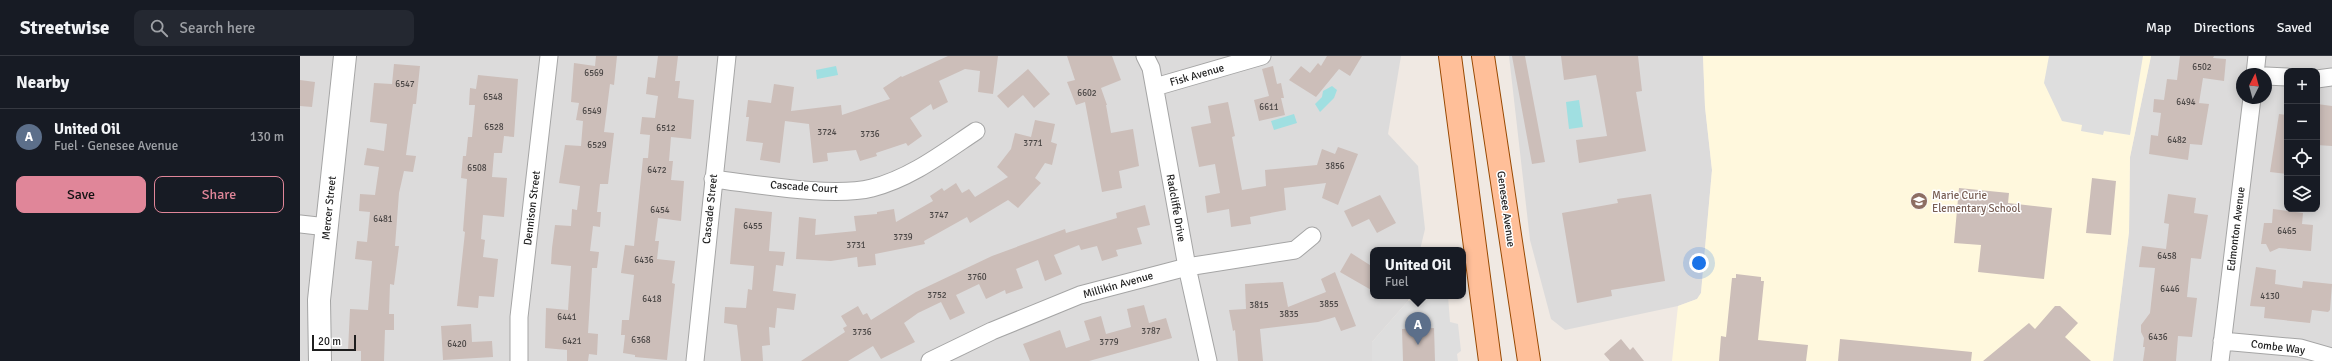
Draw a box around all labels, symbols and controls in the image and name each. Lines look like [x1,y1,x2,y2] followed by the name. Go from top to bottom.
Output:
[134,10,414,46] search box
[20,16,110,40] text: Streetwise
[148,17,170,39] icon: search
[180,19,255,37] text: Search here
[2146,19,2172,36] text: Map
[2194,19,2255,36] text: Directions
[2277,19,2312,36] text: Saved
[1168,61,1226,89] street label: Fisk Avenue
[2192,62,2212,73] house number: 6502
[584,68,604,79] house number: 6569
[2236,68,2272,104] north arrow
[2284,68,2320,212] map controls
[2284,68,2320,104] button: +
[16,72,69,93] text: Nearby
[395,79,415,90] house number: 6547
[1077,88,1097,99] house number: 6602
[483,92,503,103] house number: 6548
[2176,97,2196,108] house number: 6494
[1259,102,1279,113] house number: 6611
[2284,104,2320,140] button: −
[582,106,602,117] house number: 6549
[54,120,120,138] text: United Oil
[484,122,504,133] house number: 6528
[656,123,676,134] house number: 6512
[817,127,837,138] house number: 3724
[25,129,33,145] text: A
[250,129,284,145] text: 130 m
[860,129,880,140] house number: 3736
[2167,135,2187,146] house number: 6482
[54,138,178,154] text: Fuel · Genesee Avenue
[1023,138,1043,149] house number: 3771
[587,140,607,151] house number: 6529
[2284,140,2320,176] button: locate
[1325,161,1345,172] house number: 3856
[467,163,487,174] house number: 6508
[647,165,667,176] house number: 6472
[521,170,543,246] street label: Dennison Street
[1494,170,1518,248] street label: Genesee Avenue
[700,173,720,245] street label: Cascade Street
[1164,173,1188,243] street label: Radcliffe Drive
[319,175,339,240] street label: Mercer Street
[16,176,146,213] button: Save
[154,176,284,213] button: Share
[2284,176,2320,212] button: layers
[770,178,838,196] street label: Cascade Court
[2224,186,2248,272] street label: Edmonton Avenue
[1932,189,2020,215] place label: Marie Curie Elementary School
[1909,191,1929,211] school or university icon: Marie Curie Elementary School
[650,205,670,216] house number: 6454
[929,210,949,221] house number: 3747
[373,214,393,225] house number: 6481
[743,221,763,232] house number: 6455
[2277,226,2297,237] house number: 6465
[893,232,913,243] house number: 3739
[846,240,866,251] house number: 3731
[1370,247,1466,299] popup
[2157,251,2177,262] house number: 6458
[1689,253,1709,273] your location
[634,255,654,266] house number: 6436
[1385,256,1451,274] text: United Oil
[1081,269,1155,301] street label: Millikin Avenue
[967,272,987,283] house number: 3760
[1385,274,1409,290] text: Fuel
[2160,284,2180,295] house number: 6446
[927,290,947,301] house number: 3752
[2260,291,2280,302] house number: 4130
[642,294,662,305] house number: 6418
[1319,299,1339,310] house number: 3855
[1249,300,1269,311] house number: 3815
[1279,309,1299,320] house number: 3835
[557,312,577,323] house number: 6441
[1405,312,1431,345] pin: A
[1141,326,1161,337] house number: 3787
[852,327,872,338] house number: 3736
[2148,332,2168,343] house number: 6436
[312,333,356,352] scale bar
[318,335,341,348] text: 20 m
[631,335,651,346] house number: 6368
[562,336,582,347] house number: 6421
[1099,337,1119,348] house number: 3779
[2250,337,2307,357] street label: Combe Way
[447,339,467,350] house number: 6420

